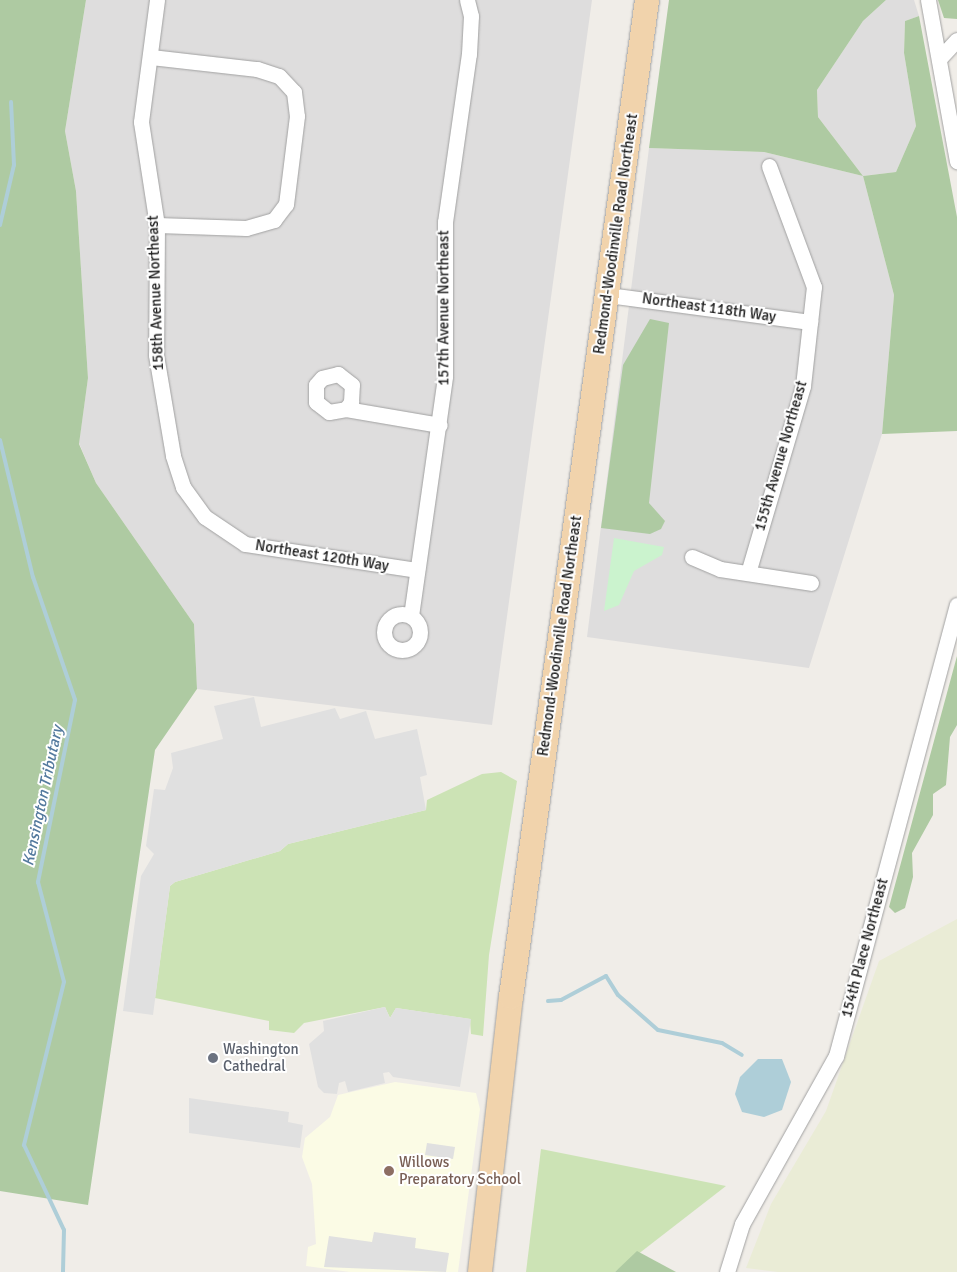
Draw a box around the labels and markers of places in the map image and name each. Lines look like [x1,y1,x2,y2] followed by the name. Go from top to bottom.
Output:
[223,1040,299,1075] place label: Washington Cathedral
[207,1052,219,1064] marker: Washington Cathedral
[399,1153,521,1188] place label: Willows Preparatory School
[383,1165,395,1177] marker: Willows Preparatory School

